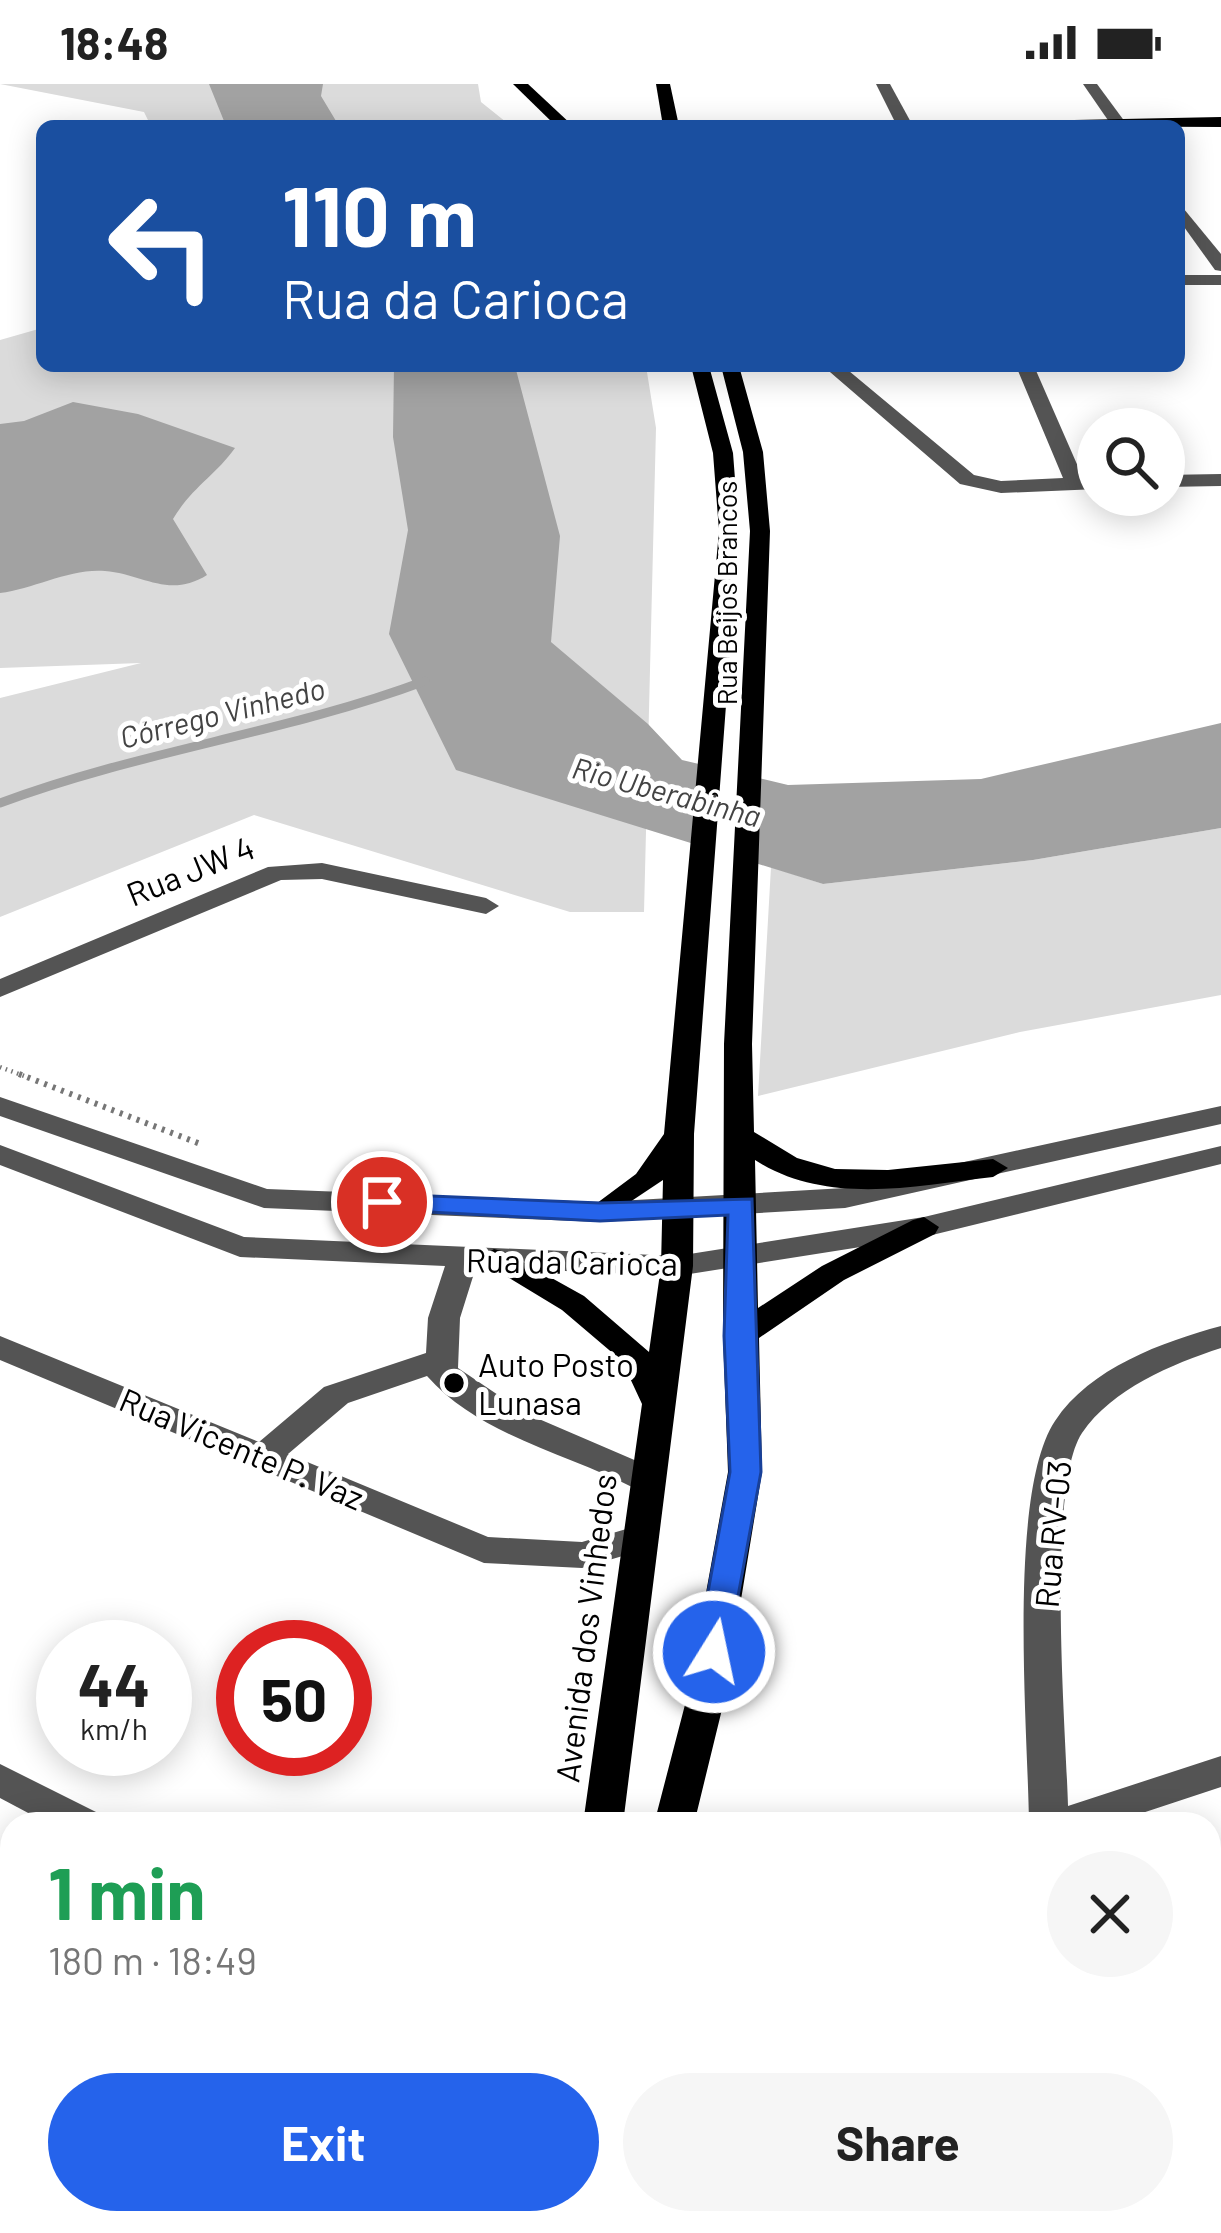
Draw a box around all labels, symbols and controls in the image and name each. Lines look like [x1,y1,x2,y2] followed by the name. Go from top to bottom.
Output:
[60,15,168,69] text: 18:48
[282,163,477,264] text: 110 m
[84,168,240,324] icon: left
[282,265,629,330] text: Rua da Carioca
[1077,408,1185,516] map controls
[1077,408,1185,516] button: search
[710,481,742,705] street label: Rua Beijos Brancos
[116,669,328,755] water label: Córrego Vinhedo
[569,749,765,833] water label: Rio Uberabinha
[120,826,260,914] street label: Rua JW 4
[331,1151,433,1253] pin
[349,1169,415,1235] icon: arrive
[466,1239,678,1283] street label: Rua da Carioca
[478,1344,634,1422] place label: Auto Posto Lunasa
[441,1370,467,1396] marker: Auto Posto Lunasa
[114,1379,370,1517] street label: Rua Vicente P. Vaz
[1026,1459,1078,1609] street label: Rua RV-03
[546,1471,624,1785] street label: Avenida dos Vinhedos
[651,1589,777,1715] position arrow
[216,1620,372,1776] speed limit sign: 50
[78,1647,150,1719] text: 44
[80,1710,148,1746] text: km/h
[48,1848,206,1934] text: 1 min
[1047,1851,1173,1977] button: close
[48,1936,257,1983] text: 180 m · 18:49
[48,2073,599,2211] button: Exit
[623,2073,1173,2211] button: Share

